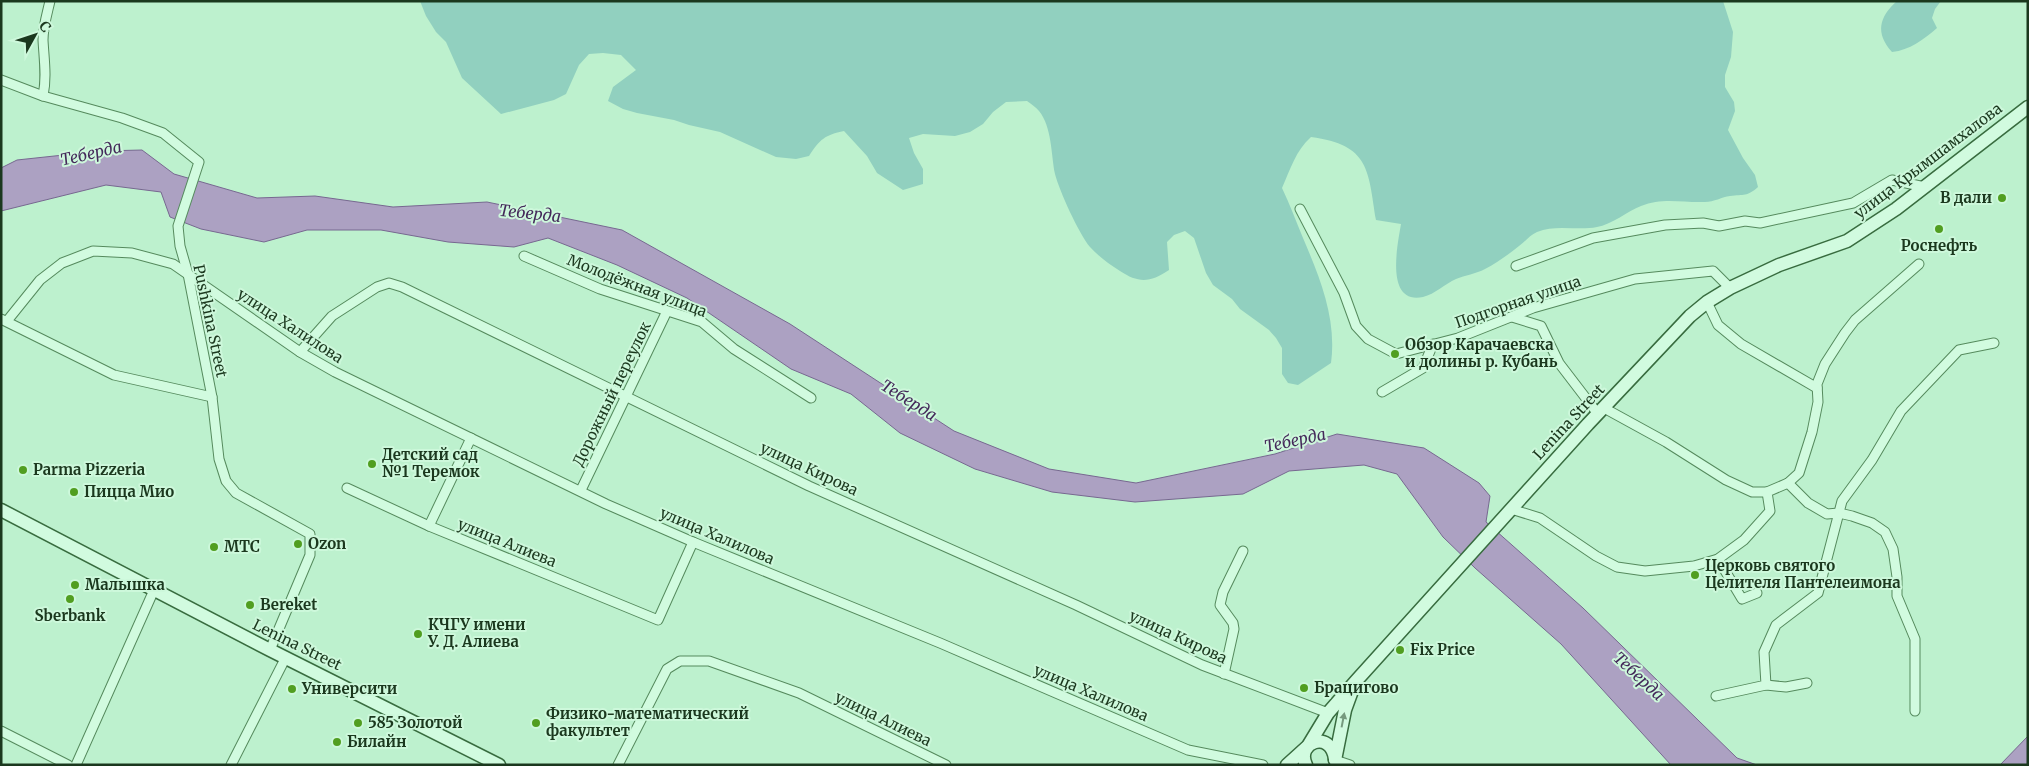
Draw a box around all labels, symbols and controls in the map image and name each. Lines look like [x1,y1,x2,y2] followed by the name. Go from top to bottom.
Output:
[10,10,60,60] north arrow
[35,17,55,36] text: С
[1850,99,2005,222] street label: улица Крымшамхалова
[58,136,124,170] water label: Теберда
[1940,188,1992,207] place label: В дали
[1996,192,2008,204] marker: В дали
[498,200,562,226] water label: Теберда
[1933,223,1945,235] marker: Роснефть
[1901,236,1978,255] place label: Роснефть
[565,250,710,321] street label: Молодёжная улица
[189,263,232,379] street label: Pushkina Street
[1452,271,1583,332] street label: Подгорная улица
[234,284,347,367] street label: улица Халилова
[568,318,655,469] street label: Дорожный переулок
[1405,335,1558,371] place label: Обзор Карачаевска и долины р. Кубань
[1389,348,1401,360] marker: Обзор Карачаевска и долины р. Кубань
[877,375,941,425] water label: Теберда
[1529,380,1609,463] street label: Lenina Street
[1263,424,1327,456] water label: Теберда
[757,438,861,500] street label: улица Кирова
[382,445,480,481] place label: Детский сад №1 Теремок
[366,458,378,470] marker: Детский сад №1 Теремок
[33,460,146,479] place label: Parma Pizzeria
[17,464,29,476] marker: Parma Pizzeria
[84,482,174,501] place label: Пицца Мио
[68,486,80,498] marker: Пицца Мио
[657,503,777,568] street label: улица Халилова
[455,514,559,571] street label: улица Алиева
[308,534,346,553] place label: Ozon
[224,537,260,556] place label: МТС
[292,538,304,550] marker: Ozon
[208,541,220,553] marker: МТС
[1705,556,1901,592] place label: Церковь святого Целителя Пантелеимона
[1689,569,1701,581] marker: Церковь святого Целителя Пантелеимона
[85,575,165,594] place label: Малышка
[69,579,81,591] marker: Малышка
[64,593,76,605] marker: Sberbank
[260,595,317,614] place label: Bereket
[244,599,256,611] marker: Bereket
[35,606,106,625] place label: Sberbank
[1126,606,1230,668] street label: улица Кирова
[250,615,345,674] street label: Lenina Street
[427,615,526,651] place label: КЧГУ имени У. Д. Алиева
[412,628,424,640] marker: КЧГУ имени У. Д. Алиева
[1410,640,1475,659] place label: Fix Price
[1394,644,1406,656] marker: Fix Price
[1609,647,1669,705] water label: Теберда
[1031,660,1151,725] street label: улица Халилова
[1314,678,1398,697] place label: Брацигово
[301,679,398,698] place label: Университи
[1298,682,1310,694] marker: Брацигово
[286,683,298,695] marker: Университи
[832,687,935,750] street label: улица Алиева
[546,704,749,740] place label: Физико-математический факультет
[1339,712,1347,727] one-way arrow
[368,713,463,732] place label: 585 Золотой
[352,717,364,729] marker: 585 Золотой
[530,717,542,729] marker: Физико-математический факультет
[347,732,407,751] place label: Билайн
[331,736,343,748] marker: Билайн

